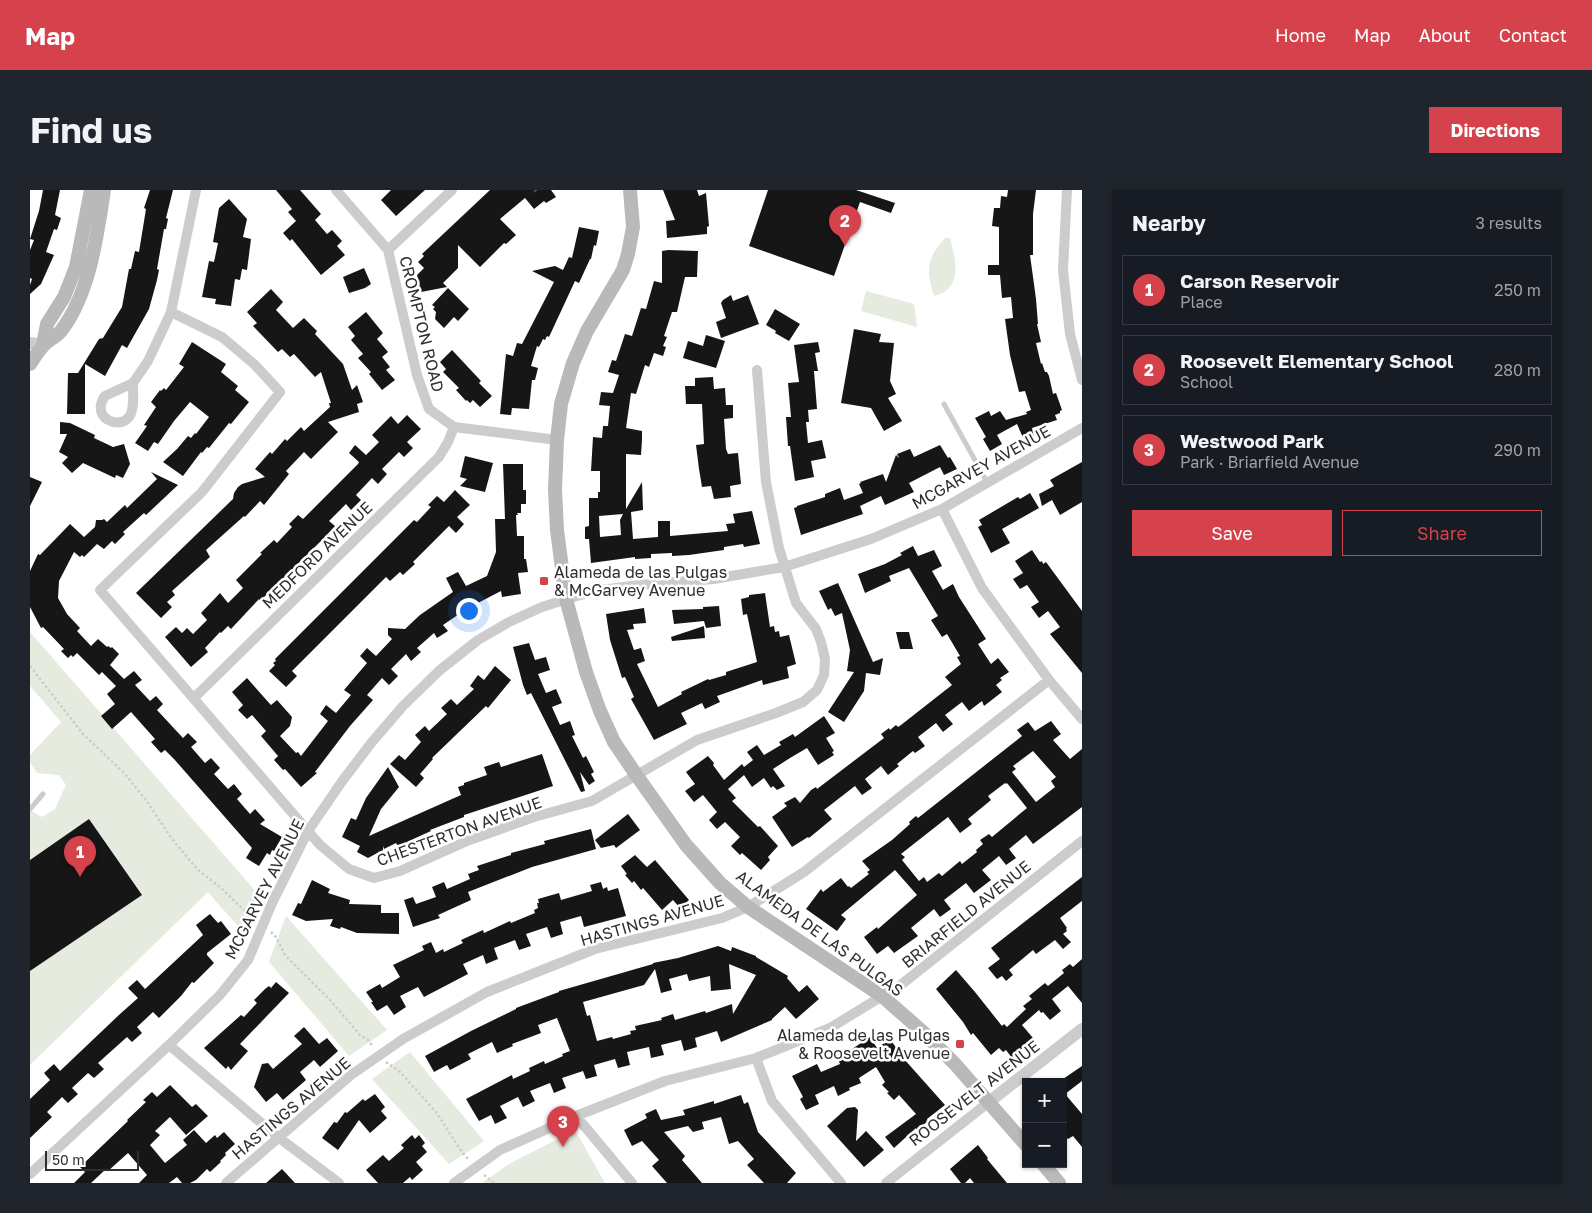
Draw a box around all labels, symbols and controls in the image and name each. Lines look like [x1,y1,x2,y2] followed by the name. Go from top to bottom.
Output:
[25,21,75,50] text: Map
[1275,24,1326,46] text: Home
[1354,24,1391,46] text: Map
[1419,24,1471,46] text: About
[1499,24,1567,46] text: Contact
[1429,107,1562,153] button: Directions
[30,109,152,151] text: Find us
[829,205,861,246] pin: 2
[1132,210,1206,236] text: Nearby
[1475,213,1542,233] text: 3 results
[395,254,449,394] street label: CROMPTON ROAD
[1180,269,1339,292] text: Carson Reservoir
[1145,280,1153,300] text: 1
[1494,280,1541,300] text: 250 m
[1180,292,1223,312] text: Place
[1180,349,1453,372] text: Roosevelt Elementary School
[1144,360,1154,380] text: 2
[1494,360,1541,380] text: 280 m
[1180,372,1233,392] text: School
[908,421,1054,513] street label: MCGARVEY AVENUE
[1180,429,1324,452] text: Westwood Park
[1144,440,1154,460] text: 3
[1494,440,1541,460] text: 290 m
[1180,452,1359,472] text: Park · Briarfield Avenue
[258,497,376,613] street label: MEDFORD AVENUE
[1132,510,1332,556] button: Save
[1342,510,1542,556] button: Share
[554,562,727,600] place label: Alameda de las Pulgas & McGarvey Avenue
[538,575,550,587] marker: Alameda de las Pulgas & McGarvey Avenue
[456,598,482,624] your location
[374,792,544,870] street label: CHESTERTON AVENUE
[220,815,308,963] street label: MCGARVEY AVENUE
[64,836,96,877] pin: 1
[897,856,1035,972] street label: BRIARFIELD AVENUE
[732,866,908,1000] street label: ALAMEDA DE LAS PULGAS
[578,890,726,950] street label: HASTINGS AVENUE
[777,1025,950,1063] place label: Alameda de las Pulgas & Roosevelt Avenue
[905,1036,1043,1150] street label: ROOSEVELT AVENUE
[954,1038,966,1050] marker: Alameda de las Pulgas & Roosevelt Avenue
[228,1053,354,1163] street label: HASTINGS AVENUE
[1022,1078,1067,1168] map controls
[1022,1078,1067,1123] button: +
[547,1106,579,1147] pin: 3
[1022,1123,1067,1168] button: −
[45,1148,139,1171] scale bar
[52,1151,85,1168] text: 50 m

